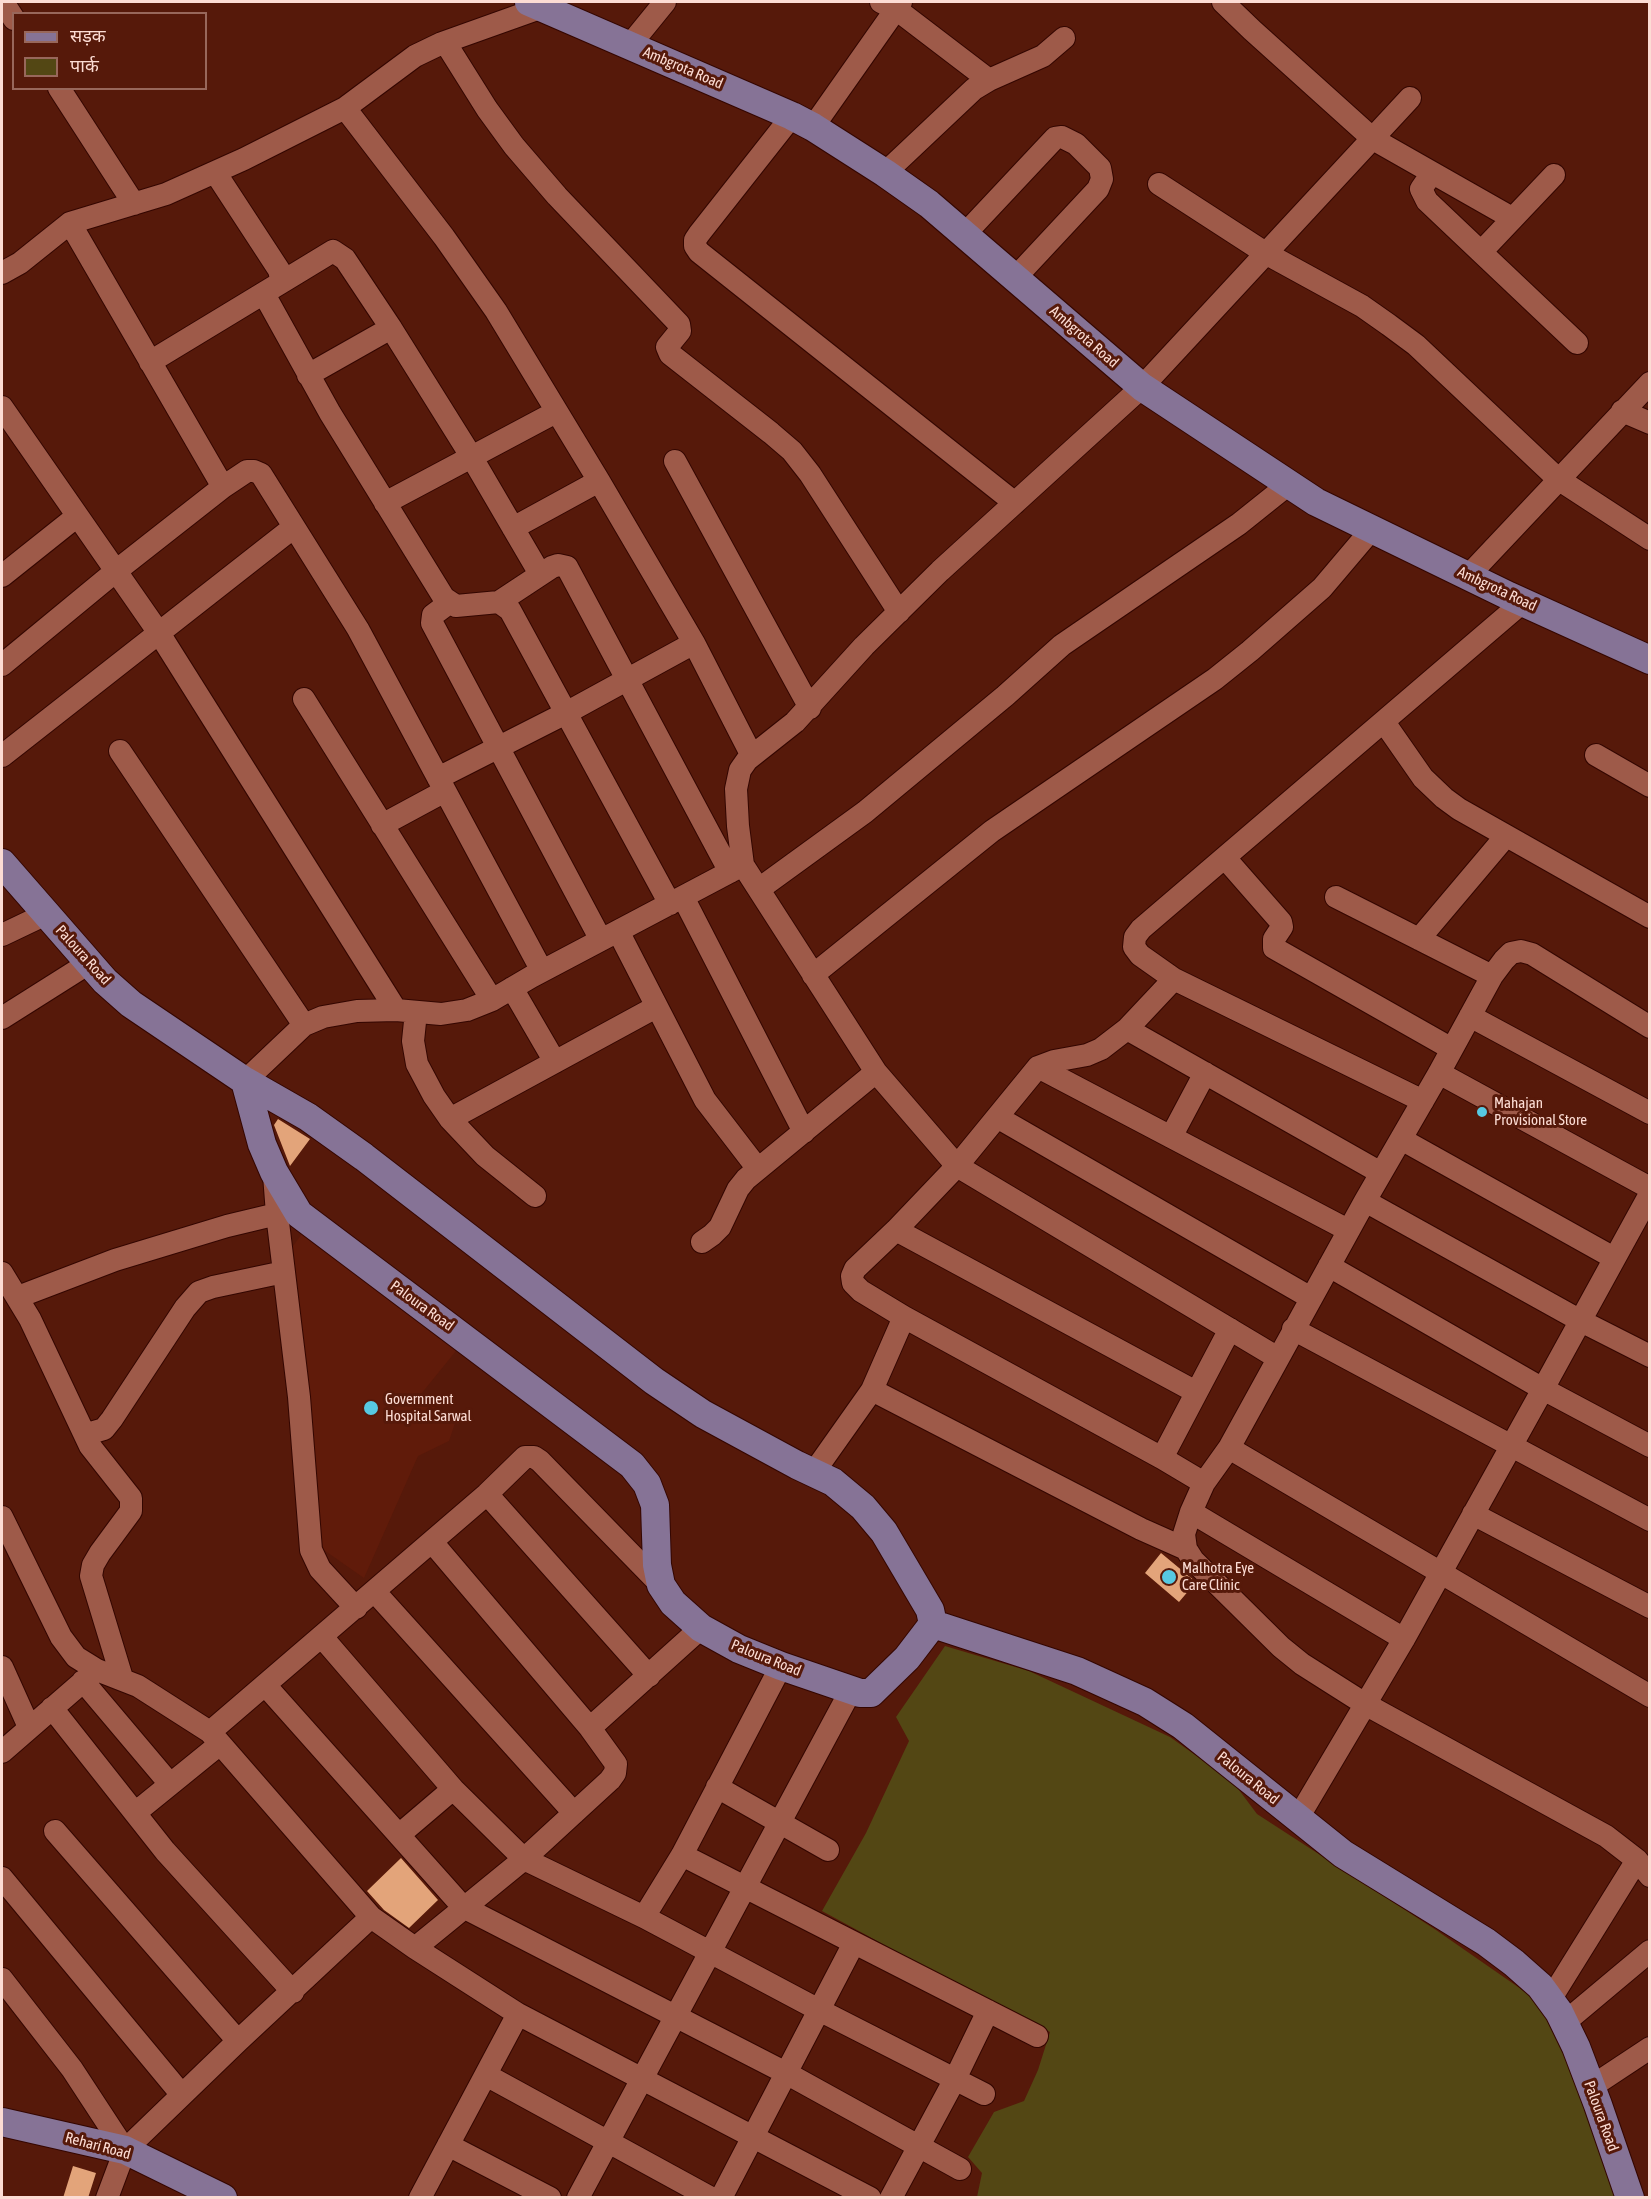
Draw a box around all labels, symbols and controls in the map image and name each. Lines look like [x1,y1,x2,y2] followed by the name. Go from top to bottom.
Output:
[12,12,207,90] legend
[70,25,106,46] text: सड़क
[640,43,726,93] street label: Ambgrota Road
[70,55,99,76] text: पार्क
[1046,302,1122,372] street label: Ambgrota Road
[1455,563,1539,615] street label: Ambgrota Road
[52,922,114,988] street label: Paloura Road
[1494,1094,1587,1129] place label: Mahajan Provisional Store
[1475,1105,1489,1119] marker: Mahajan Provisional Store
[387,1277,457,1335] street label: Paloura Road
[385,1390,471,1425] place label: Government Hospital Sarwal
[362,1399,380,1417] marker: Government Hospital Sarwal
[1182,1559,1254,1594] place label: Malhotra Eye Care Clinic
[1160,1568,1178,1586] marker: Malhotra Eye Care Clinic
[728,1636,804,1680] street label: Paloura Road
[1214,1748,1282,1808] street label: Paloura Road
[1580,2078,1622,2154] street label: Paloura Road
[63,2129,133,2163] street label: Rehari Road

